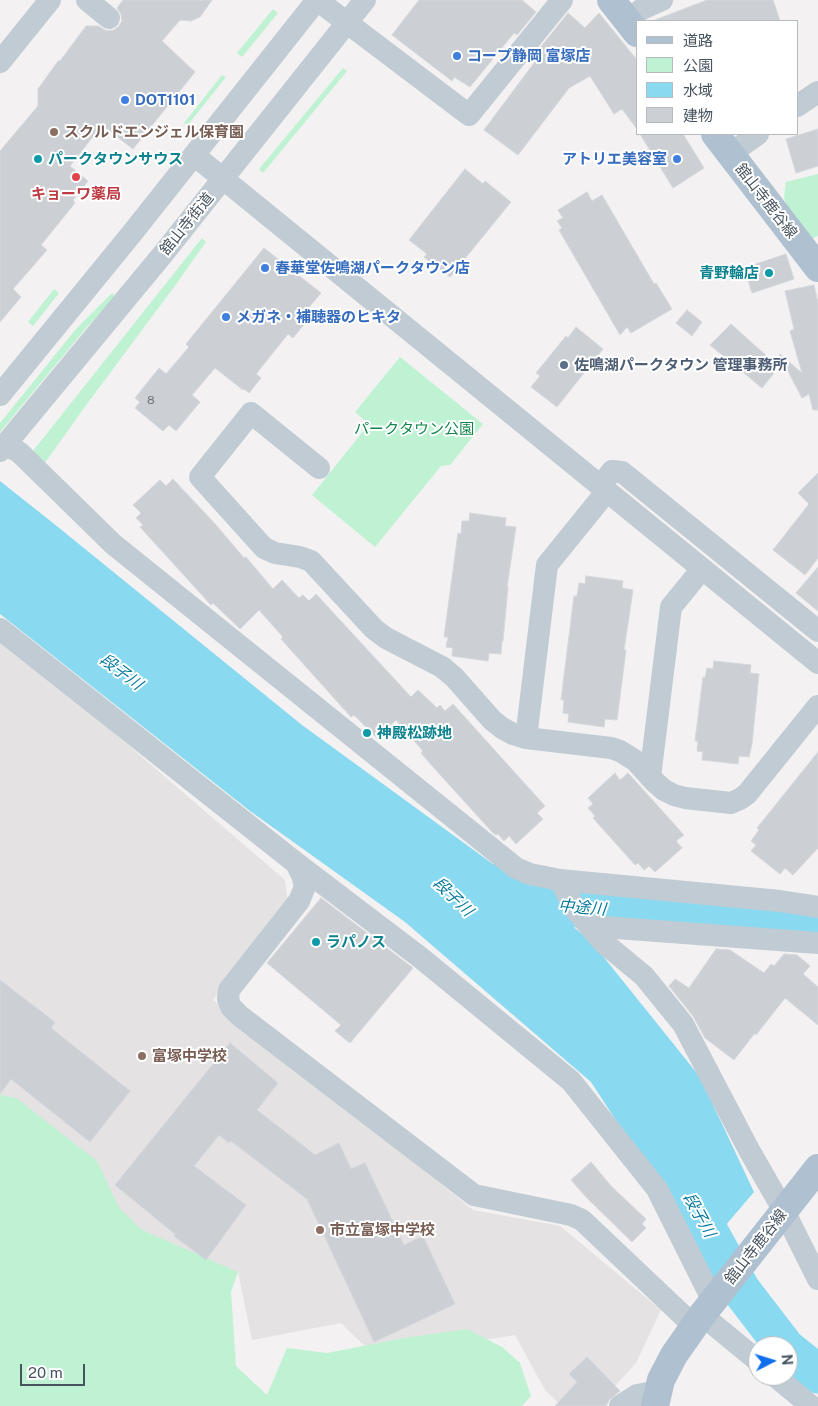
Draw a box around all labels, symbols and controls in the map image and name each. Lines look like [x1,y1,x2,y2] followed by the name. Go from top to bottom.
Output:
[636,20,798,135] legend
[683,32,713,49] text: 道路
[467,47,590,65] place label: コープ静岡 富塚店
[451,50,463,62] marker: コープ静岡 富塚店
[683,57,713,74] text: 公園
[683,82,713,99] text: 水域
[135,91,195,109] place label: DOT1101
[119,94,131,106] marker: DOT1101
[683,107,713,124] text: 建物
[64,123,244,141] place label: スクルドエンジェル保育園
[48,126,60,138] marker: スクルドエンジェル保育園
[48,150,183,168] place label: パークタウンサウス
[562,150,667,168] place label: アトリエ美容室
[32,153,44,165] marker: パークタウンサウス
[671,153,683,165] marker: アトリエ美容室
[731,160,801,242] street label: 舘山寺鹿谷線
[70,171,82,183] marker: キョーワ薬局
[31,185,121,203] place label: キョーワ薬局
[156,189,218,259] street label: 舘山寺街道
[275,259,470,277] place label: 春華堂佐鳴湖パークタウン店
[259,262,271,274] marker: 春華堂佐鳴湖パークタウン店
[699,264,759,282] place label: 青野輪店
[763,267,775,279] marker: 青野輪店
[236,308,401,326] place label: メガネ・補聴器のヒキタ
[220,311,232,323] marker: メガネ・補聴器のヒキタ
[574,356,787,374] place label: 佐鳴湖パークタウン 管理事務所
[558,359,570,371] marker: 佐鳴湖パークタウン 管理事務所
[147,393,155,407] house number: 8
[354,420,474,438] park label: パークタウン公園
[96,650,146,694] water label: 段子川
[377,724,452,742] place label: 神殿松跡地
[361,727,373,739] marker: 神殿松跡地
[429,873,477,921] water label: 段子川
[557,896,607,920] water label: 中途川
[326,933,386,951] place label: ラパノス
[310,936,322,948] marker: ラパノス
[152,1047,227,1065] place label: 富塚中学校
[136,1050,148,1062] marker: 富塚中学校
[679,1189,719,1241] water label: 段子川
[721,1206,791,1288] street label: 舘山寺鹿谷線
[330,1221,435,1239] place label: 市立富塚中学校
[314,1224,326,1236] marker: 市立富塚中学校
[748,1336,798,1386] north arrow
[22,1354,88,1386] scale bar
[778,1354,795,1366] text: N
[28,1364,63,1381] text: 20 m

